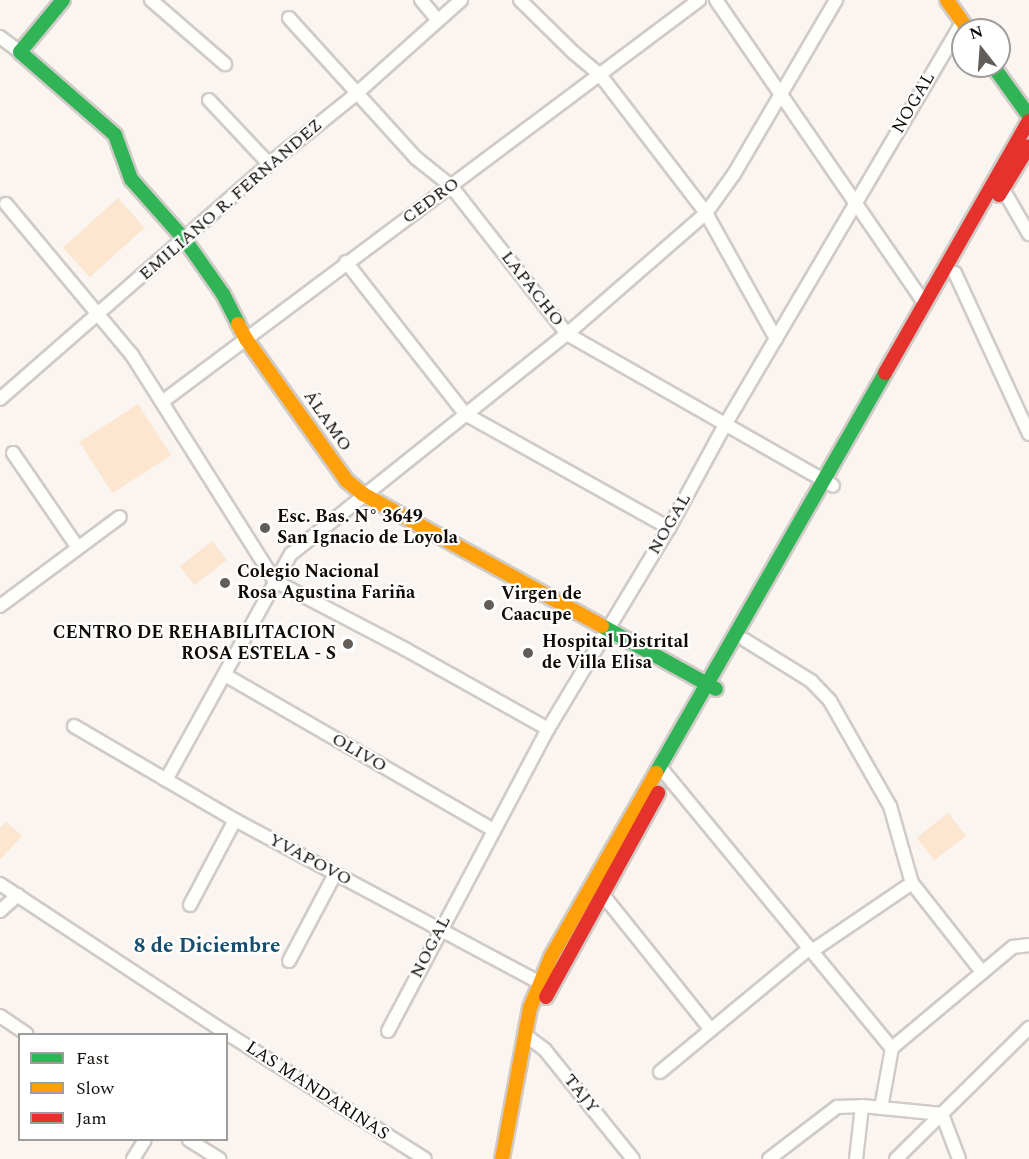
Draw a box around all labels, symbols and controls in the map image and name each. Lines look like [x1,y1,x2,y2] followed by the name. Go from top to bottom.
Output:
[951,18,1011,78] north arrow
[967,19,986,46] text: N
[888,68,940,138] street label: NOGAL
[135,115,327,285] street label: EMILIANO R. FERNANDEZ
[398,173,464,229] street label: CEDRO
[496,247,568,331] street label: LAPACHO
[298,386,356,456] street label: ÁLAMO
[644,489,696,559] street label: NOGAL
[277,507,458,550] place label: Esc. Bas. N° 3649 San Ignacio de Loyola
[258,521,272,535] marker: Esc. Bas. N° 3649 San Ignacio de Loyola
[237,562,415,604] place label: Colegio Nacional Rosa Agustina Fariña
[218,576,232,590] marker: Colegio Nacional Rosa Agustina Fariña
[501,584,582,626] place label: Virgen de Caacupe
[482,598,496,612] marker: Virgen de Caacupe
[53,623,336,666] place label: CENTRO DE REHABILITACION ROSA ESTELA - S
[542,632,689,674] place label: Hospital Distrital de Villa Elisa
[341,637,355,651] marker: CENTRO DE REHABILITACION ROSA ESTELA - S
[519,644,537,662] marker: Hospital Distrital de Villa Elisa
[328,729,390,777] street label: OLIVO
[265,829,355,891] street label: YVAPOVO
[406,912,456,982] street label: NOGAL
[134,933,280,959] district label: 8 de Diciembre
[18,1033,228,1141] legend
[241,1037,393,1145] street label: LAS MANDARINAS
[76,1045,109,1072] text: Fast
[558,1070,604,1118] street label: TAJY
[76,1075,114,1102] text: Slow
[76,1105,107,1132] text: Jam

